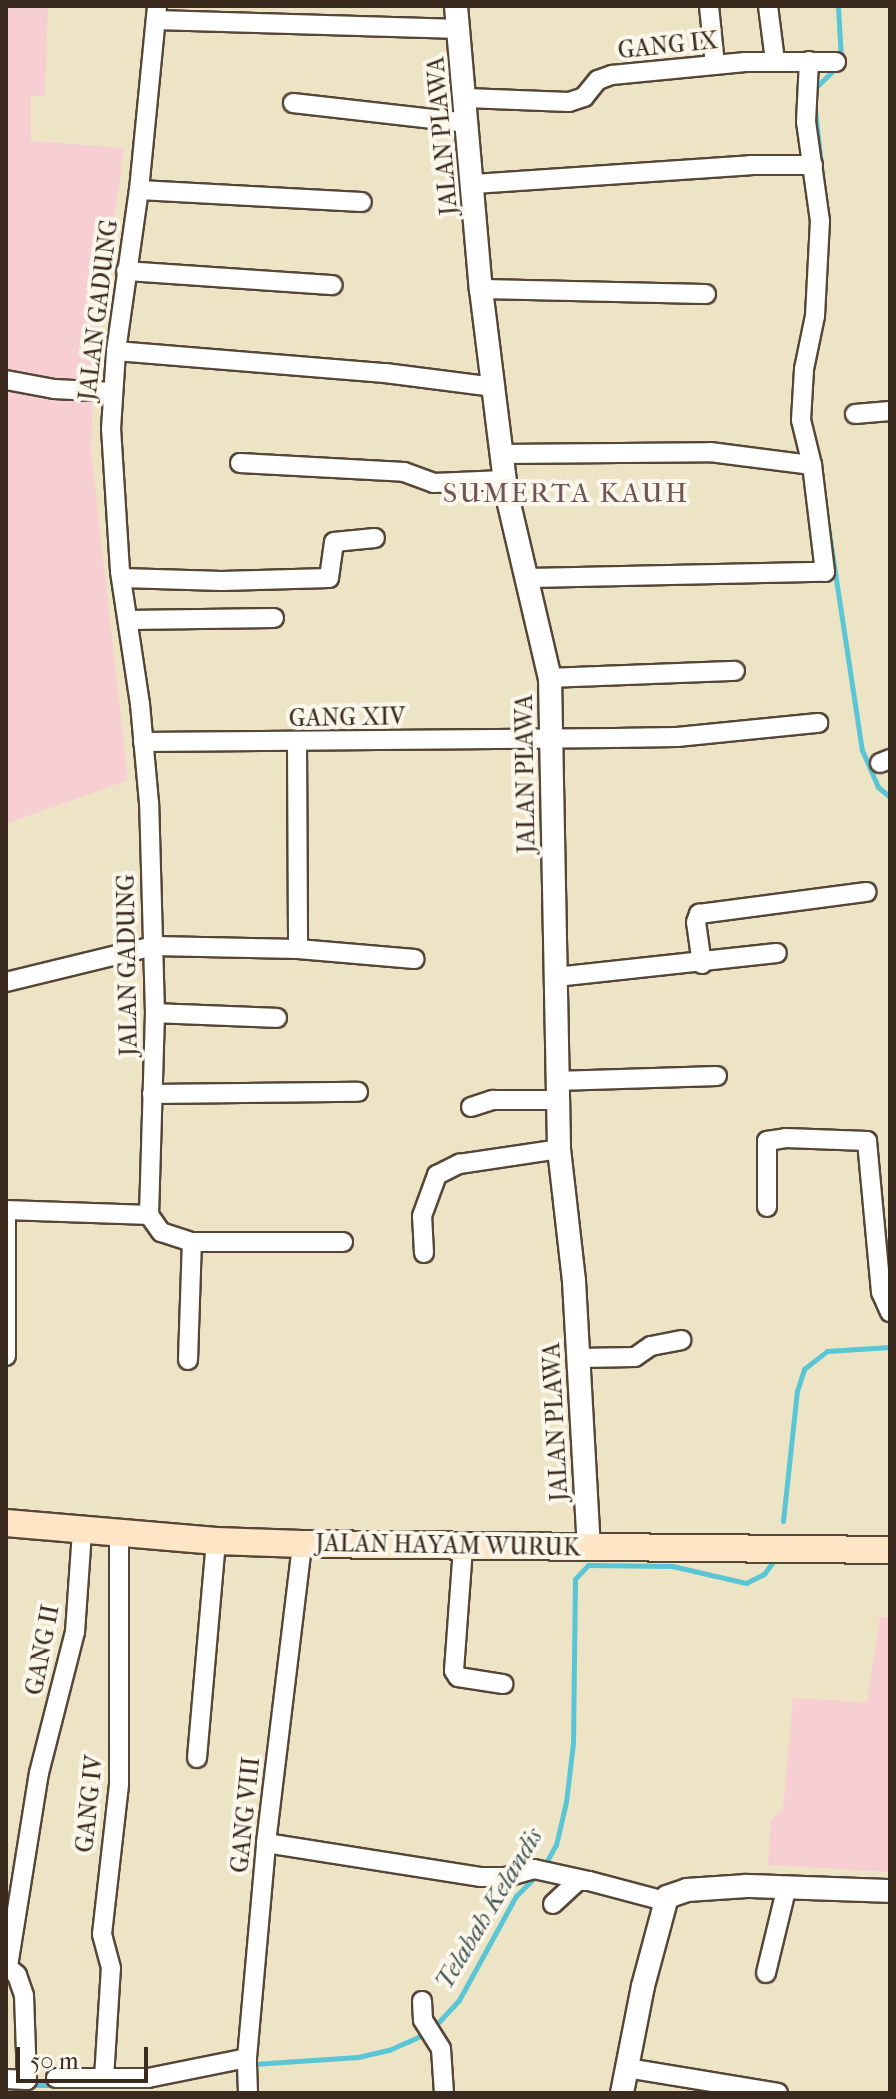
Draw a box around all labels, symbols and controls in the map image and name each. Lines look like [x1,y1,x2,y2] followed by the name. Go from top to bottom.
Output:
[616,26,720,66] street label: GANG IX
[422,56,464,216] street label: JALAN PLAWA
[74,218,124,402] street label: JALAN GADUNG
[443,476,689,510] district label: SUMERTA KAUH
[510,694,542,854] street label: JALAN PLAWA
[289,703,405,733] street label: GANG XIV
[112,874,144,1056] street label: JALAN GADUNG
[537,1342,575,1502] street label: JALAN PLAWA
[315,1529,581,1563] street label: JALAN HAYAM WURUK
[20,1602,66,1698] street label: GANG II
[71,1754,109,1854] street label: GANG IV
[226,1756,266,1874] street label: GANG VIII
[429,1823,549,1995] water label: Telabah Kelandis
[20,2031,152,2081] scale bar
[30,2047,79,2075] text: 50 m

